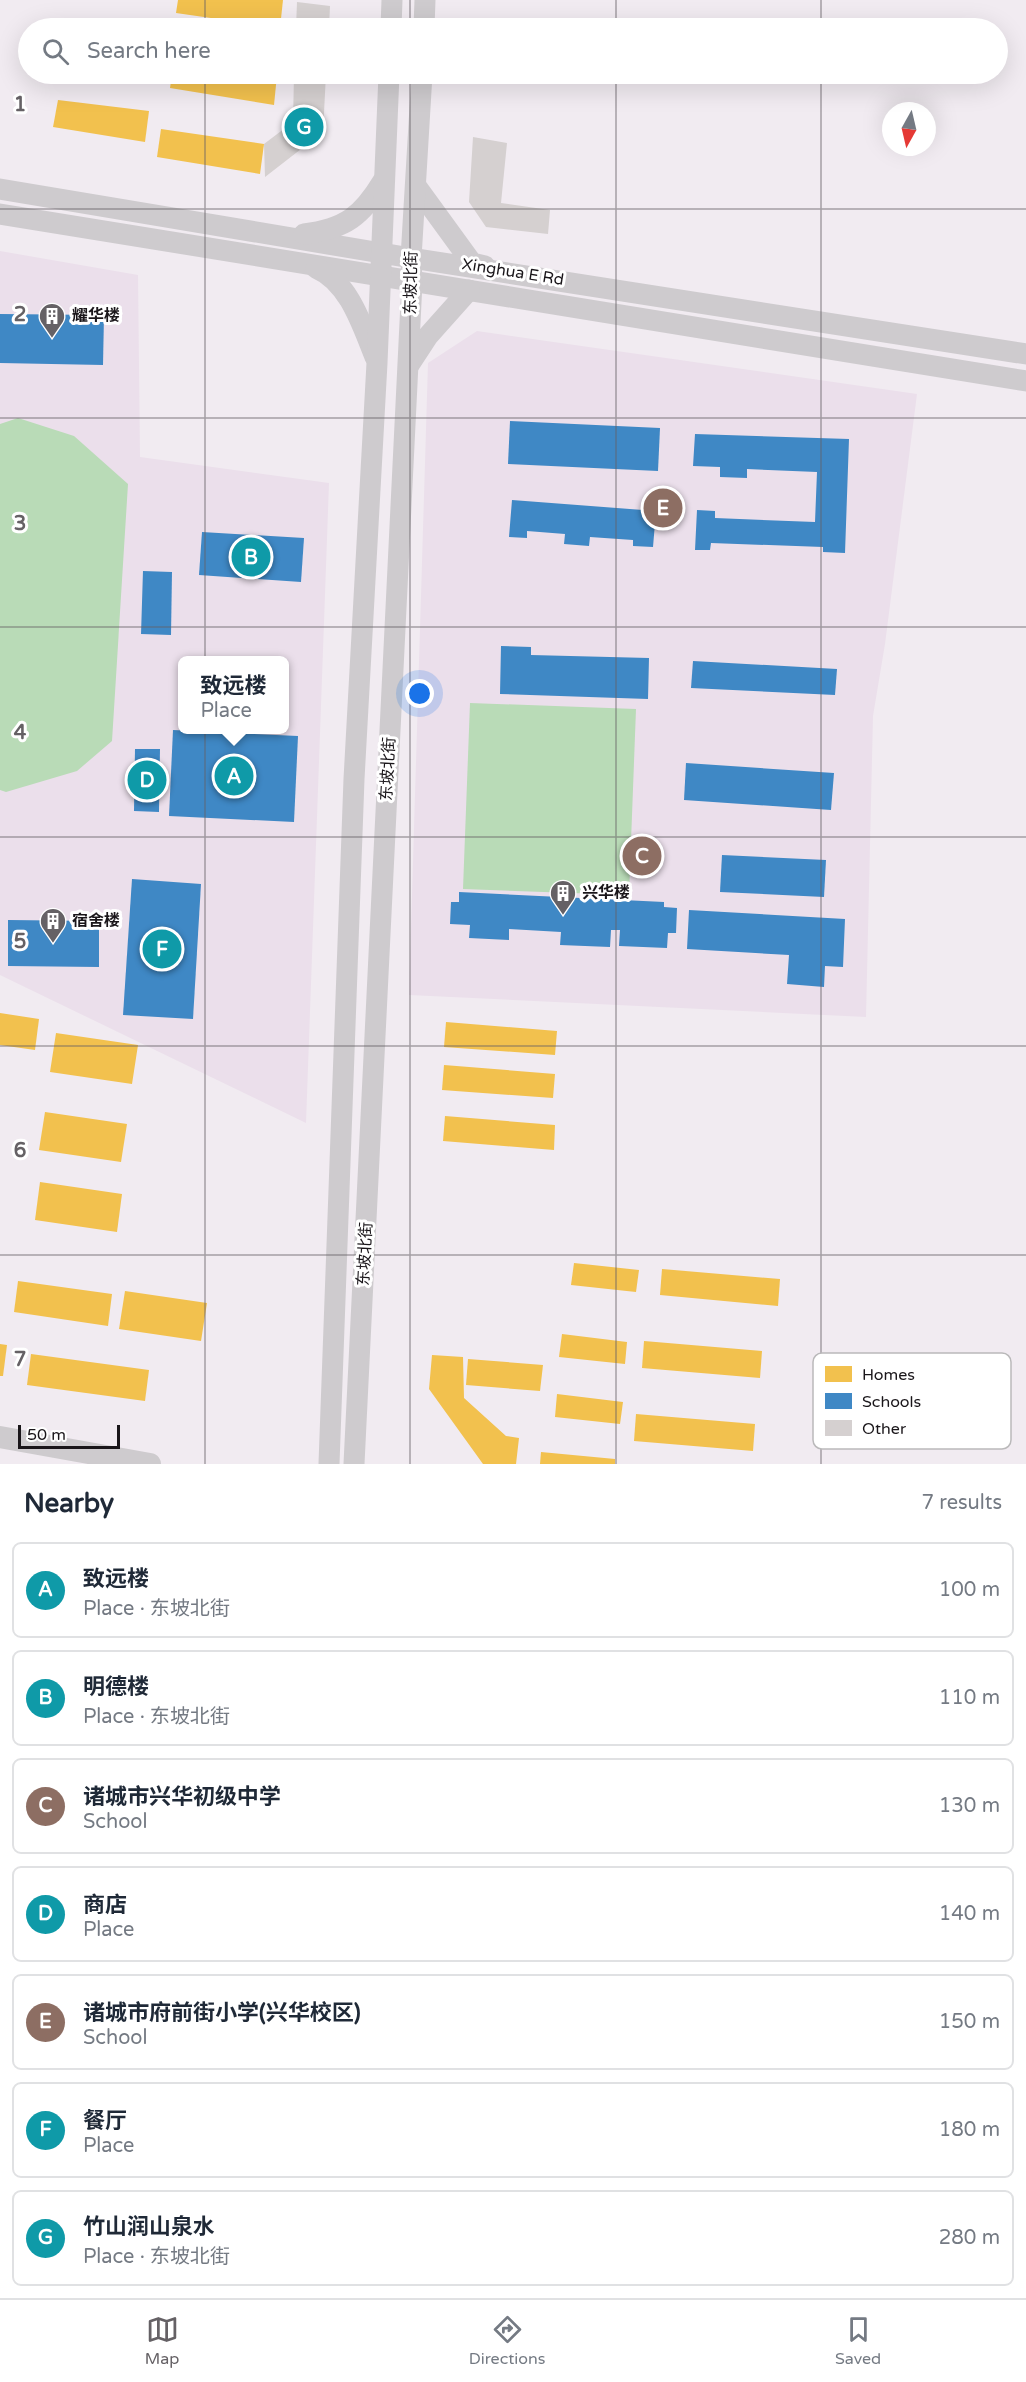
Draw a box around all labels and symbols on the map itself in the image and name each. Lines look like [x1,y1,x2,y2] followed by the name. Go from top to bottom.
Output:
[14,93,26,117] text: 1
[882,102,936,156] north arrow
[284,104,324,150] pin: G
[400,251,422,315] street label: 东坡北街
[461,254,565,290] street label: Xinghua E Rd
[37,301,67,339] building icon: 耀华楼
[14,303,26,327] text: 2
[72,306,120,326] place label: 耀华楼
[644,486,682,530] pin: E
[14,512,26,536] text: 3
[232,534,270,580] pin: B
[405,679,434,708] your location
[14,721,27,745] text: 4
[376,737,400,801] street label: 东坡北街
[214,754,254,798] pin: A
[128,758,166,802] pin: D
[622,834,662,878] pin: C
[548,878,578,916] building icon: 兴华楼
[582,883,630,903] place label: 兴华楼
[38,906,68,944] building icon: 宿舍楼
[72,911,120,931] place label: 宿舍楼
[142,926,182,972] pin: F
[14,930,26,954] text: 5
[14,1139,26,1163] text: 6
[353,1222,377,1286] street label: 东坡北街
[14,1348,26,1372] text: 7
[813,1353,1011,1449] legend
[862,1365,915,1385] text: Homes
[862,1392,921,1412] text: Schools
[862,1419,907,1439] text: Other
[18,1422,120,1450] scale bar

